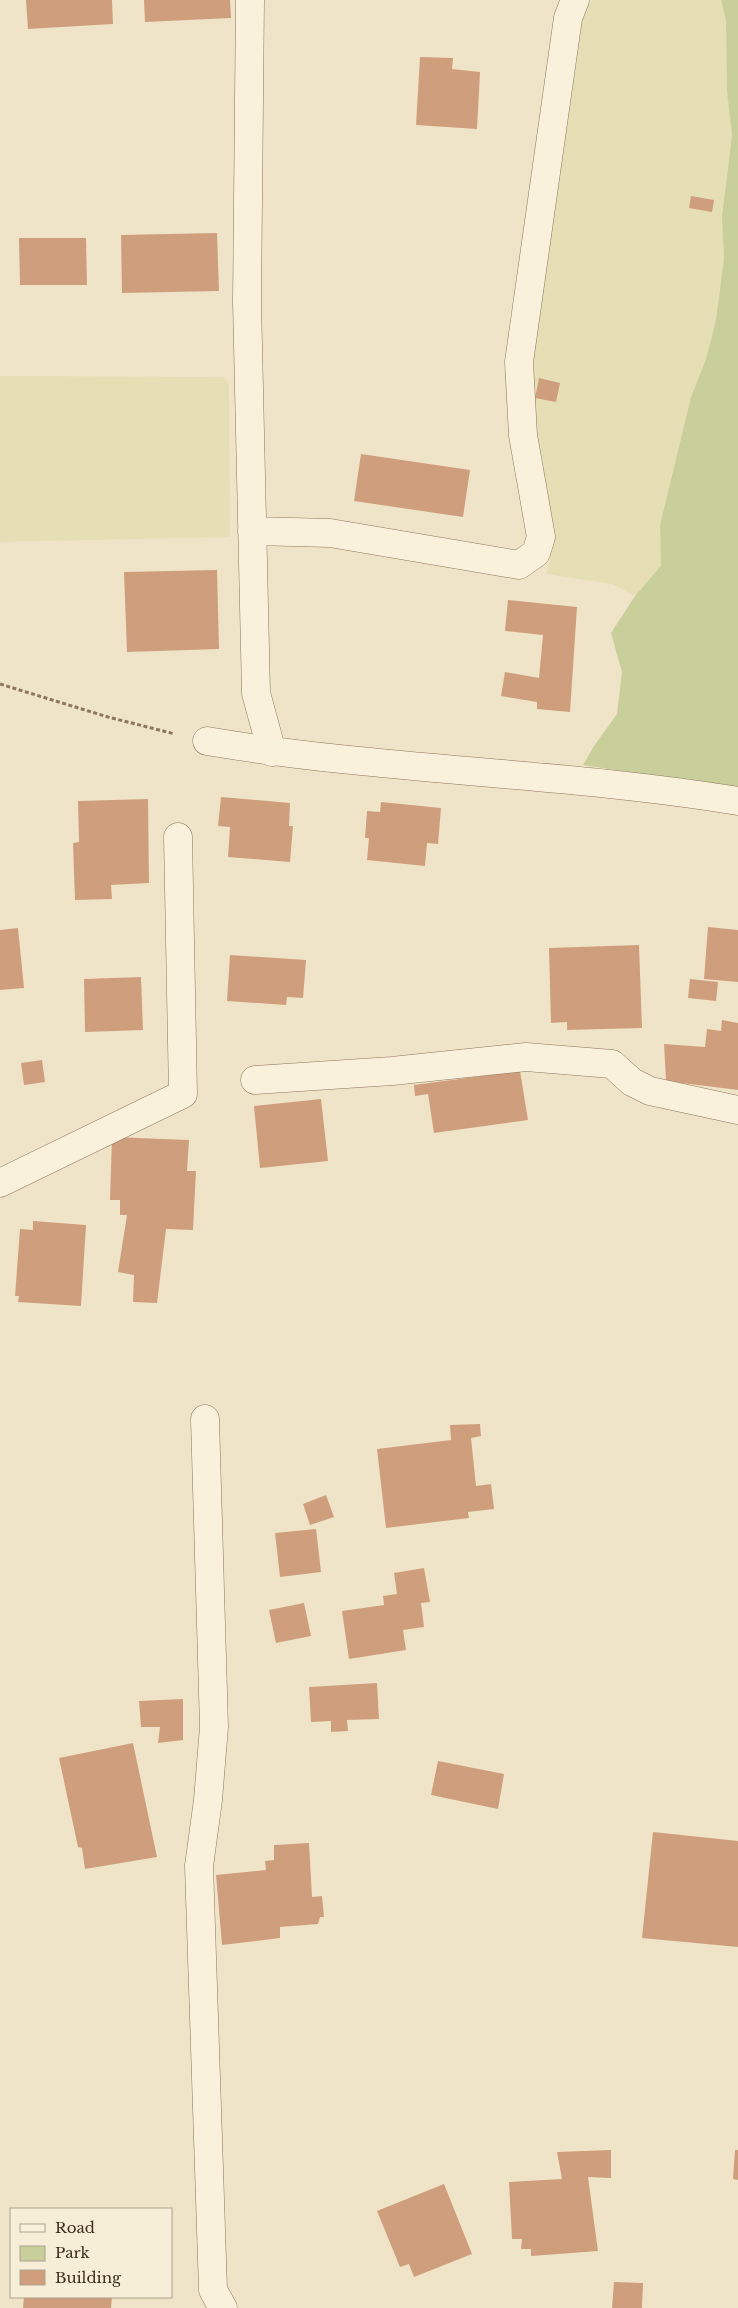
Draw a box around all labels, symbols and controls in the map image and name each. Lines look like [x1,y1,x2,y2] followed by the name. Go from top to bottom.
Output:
[10,2208,172,2298] legend
[55,2218,95,2237] text: Road
[55,2243,91,2262] text: Park
[55,2268,122,2287] text: Building

